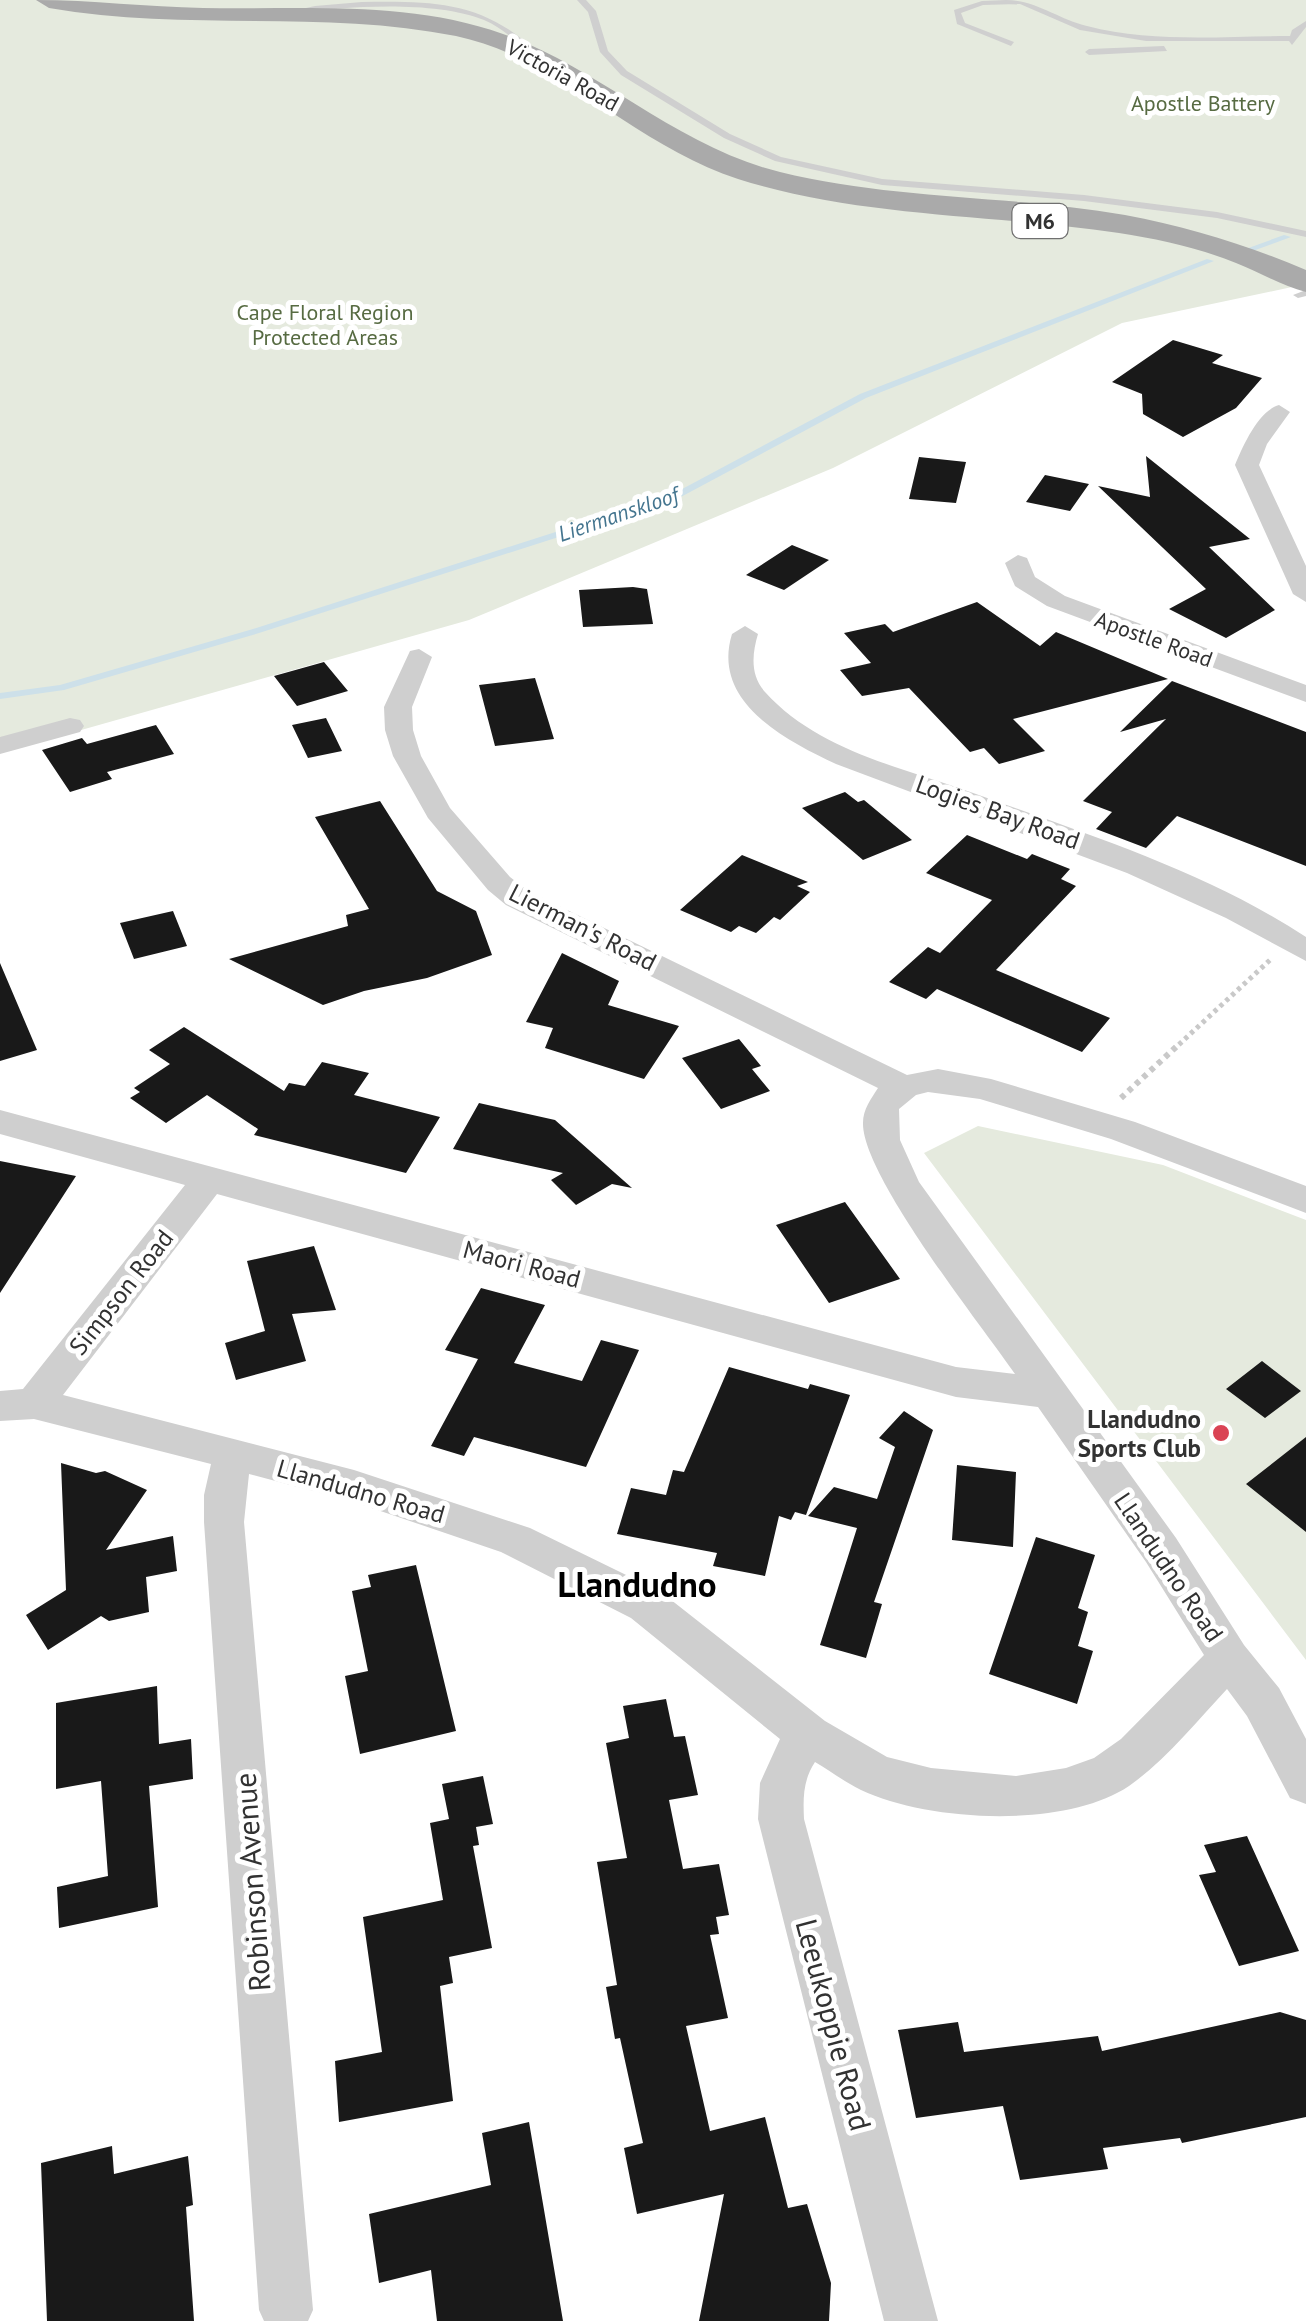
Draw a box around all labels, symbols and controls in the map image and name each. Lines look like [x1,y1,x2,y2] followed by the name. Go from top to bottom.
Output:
[501,32,624,117] street label: Victoria Road
[1131,89,1276,117] park label: Apostle Battery
[1012,204,1068,238] road number: M6
[237,298,413,351] park label: Cape Floral Region Protected Areas
[554,479,686,548] water label: Liermanskloof
[1091,605,1217,673] street label: Apostle Road
[912,768,1084,856] street label: Logies Bay Road
[504,876,662,978] street label: Lierman's Road
[62,1223,180,1361] street label: Simpson Road
[460,1233,584,1295] street label: Maori Road
[1078,1403,1201,1464] place label: Llandudno Sports Club
[1210,1422,1232,1444] marker: Llandudno Sports Club
[273,1452,449,1530] street label: Llandudno Road
[1107,1486,1231,1648] street label: Llandudno Road
[557,1561,717,1607] district label: Llandudno
[224,1772,279,1993] street label: Robinson Avenue
[787,1915,881,2135] street label: Leeukoppie Road

